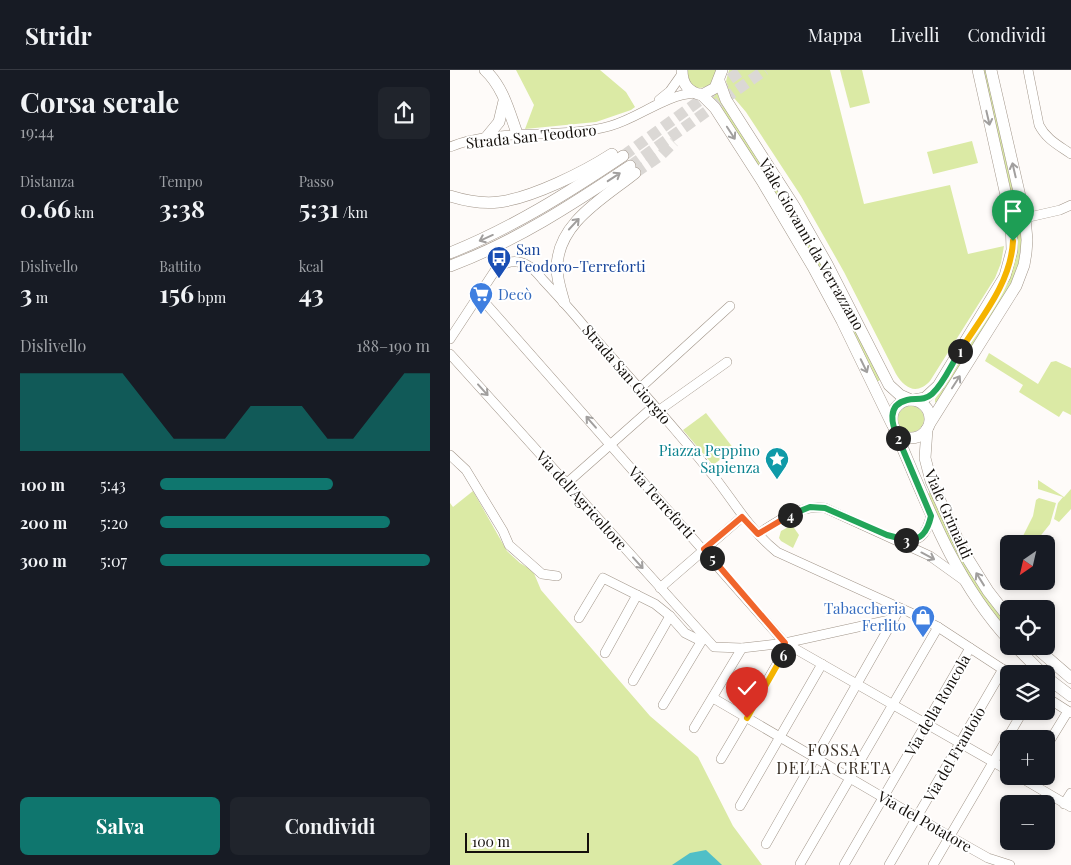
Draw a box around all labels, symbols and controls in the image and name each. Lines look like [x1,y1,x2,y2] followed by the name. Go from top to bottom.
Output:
[25,19,92,51] text: Stridr
[808,23,862,47] text: Mappa
[890,23,939,47] text: Livelli
[967,23,1046,47] text: Condividi
[20,83,179,120] text: Corsa serale
[378,87,430,139] button: share
[984,109,994,125] one-way arrow
[465,119,597,153] street label: Strada San Teodoro
[20,121,54,142] text: 19:44
[726,126,736,140] one-way arrow
[754,154,869,334] street label: Viale Giovanni da Verrazzano
[1009,163,1018,179] one-way arrow
[20,172,74,191] text: Distanza
[159,172,203,191] text: Tempo
[299,172,334,191] text: Passo
[607,172,621,182] one-way arrow
[992,190,1034,241] pin
[20,191,71,224] text: 0.66
[159,191,205,224] text: 3:38
[299,191,339,224] text: 5:31
[999,197,1027,225] icon: arrive
[71,203,94,222] text: km
[339,203,368,222] text: /km
[568,218,580,230] one-way arrow
[479,233,494,243] one-way arrow
[516,239,646,276] place label: San Teodoro-Terreforti
[486,245,512,279] bus stop icon: San Teodoro-Terreforti
[20,257,78,276] text: Dislivello
[159,257,201,276] text: Battito
[299,257,324,276] text: kcal
[20,276,32,309] text: 3
[159,276,194,309] text: 156
[299,276,324,309] text: 43
[468,281,494,315] supermarket icon: Decò
[498,284,532,304] place label: Decò
[32,288,48,307] text: m
[194,288,226,307] text: bpm
[578,320,676,428] street label: Strada San Giorgio
[20,335,86,356] text: Dislivello
[356,335,430,356] text: 188–190 m
[948,338,972,364] pin: 1
[958,342,963,361] text: 1
[859,358,869,373] one-way arrow
[951,376,961,390] one-way arrow
[477,383,489,396] one-way arrow
[586,416,597,429] one-way arrow
[886,426,910,450] pin: 2
[895,429,902,448] text: 2
[659,440,761,477] place label: Piazza Peppino Sapienza
[531,445,632,554] street label: Via dell'Agricoltore
[764,446,790,480] place icon: Piazza Peppino Sapienza
[624,461,700,543] street label: Via Terreforti
[920,465,978,562] street label: Viale Grimaldi
[20,474,65,495] text: 100 m
[100,474,126,495] text: 5:43
[778,502,802,528] pin: 4
[787,506,794,525] text: 4
[20,512,67,533] text: 200 m
[100,512,128,533] text: 5:20
[894,528,918,552] pin: 3
[903,531,910,550] text: 3
[1000,535,1055,590] north arrow
[1000,535,1055,850] map controls
[700,546,724,570] pin: 5
[709,549,716,568] text: 5
[20,550,67,571] text: 300 m
[100,550,127,571] text: 5:07
[920,551,935,561] one-way arrow
[632,556,644,569] one-way arrow
[975,572,985,586] one-way arrow
[824,598,907,635] place label: Tabaccheria Ferlito
[1000,600,1055,655] button: locate
[910,604,936,638] shop icon: Tabaccheria Ferlito
[770,642,796,668] pin: 6
[780,646,787,665] text: 6
[899,650,975,760] street label: Via della Roncola
[1000,665,1055,720] button: layers
[726,667,768,718] pin
[733,674,761,702] icon: check
[918,703,989,806] street label: Via del Frantoio
[1000,730,1055,785] button: +
[776,739,892,778] district label: FOSSA DELLA CRETA
[873,785,976,856] street label: Via del Potatore
[1000,795,1055,850] button: −
[20,797,220,855] button: Salva
[230,797,430,855] button: Condividi
[465,830,589,853] scale bar
[472,832,510,851] text: 100 m

